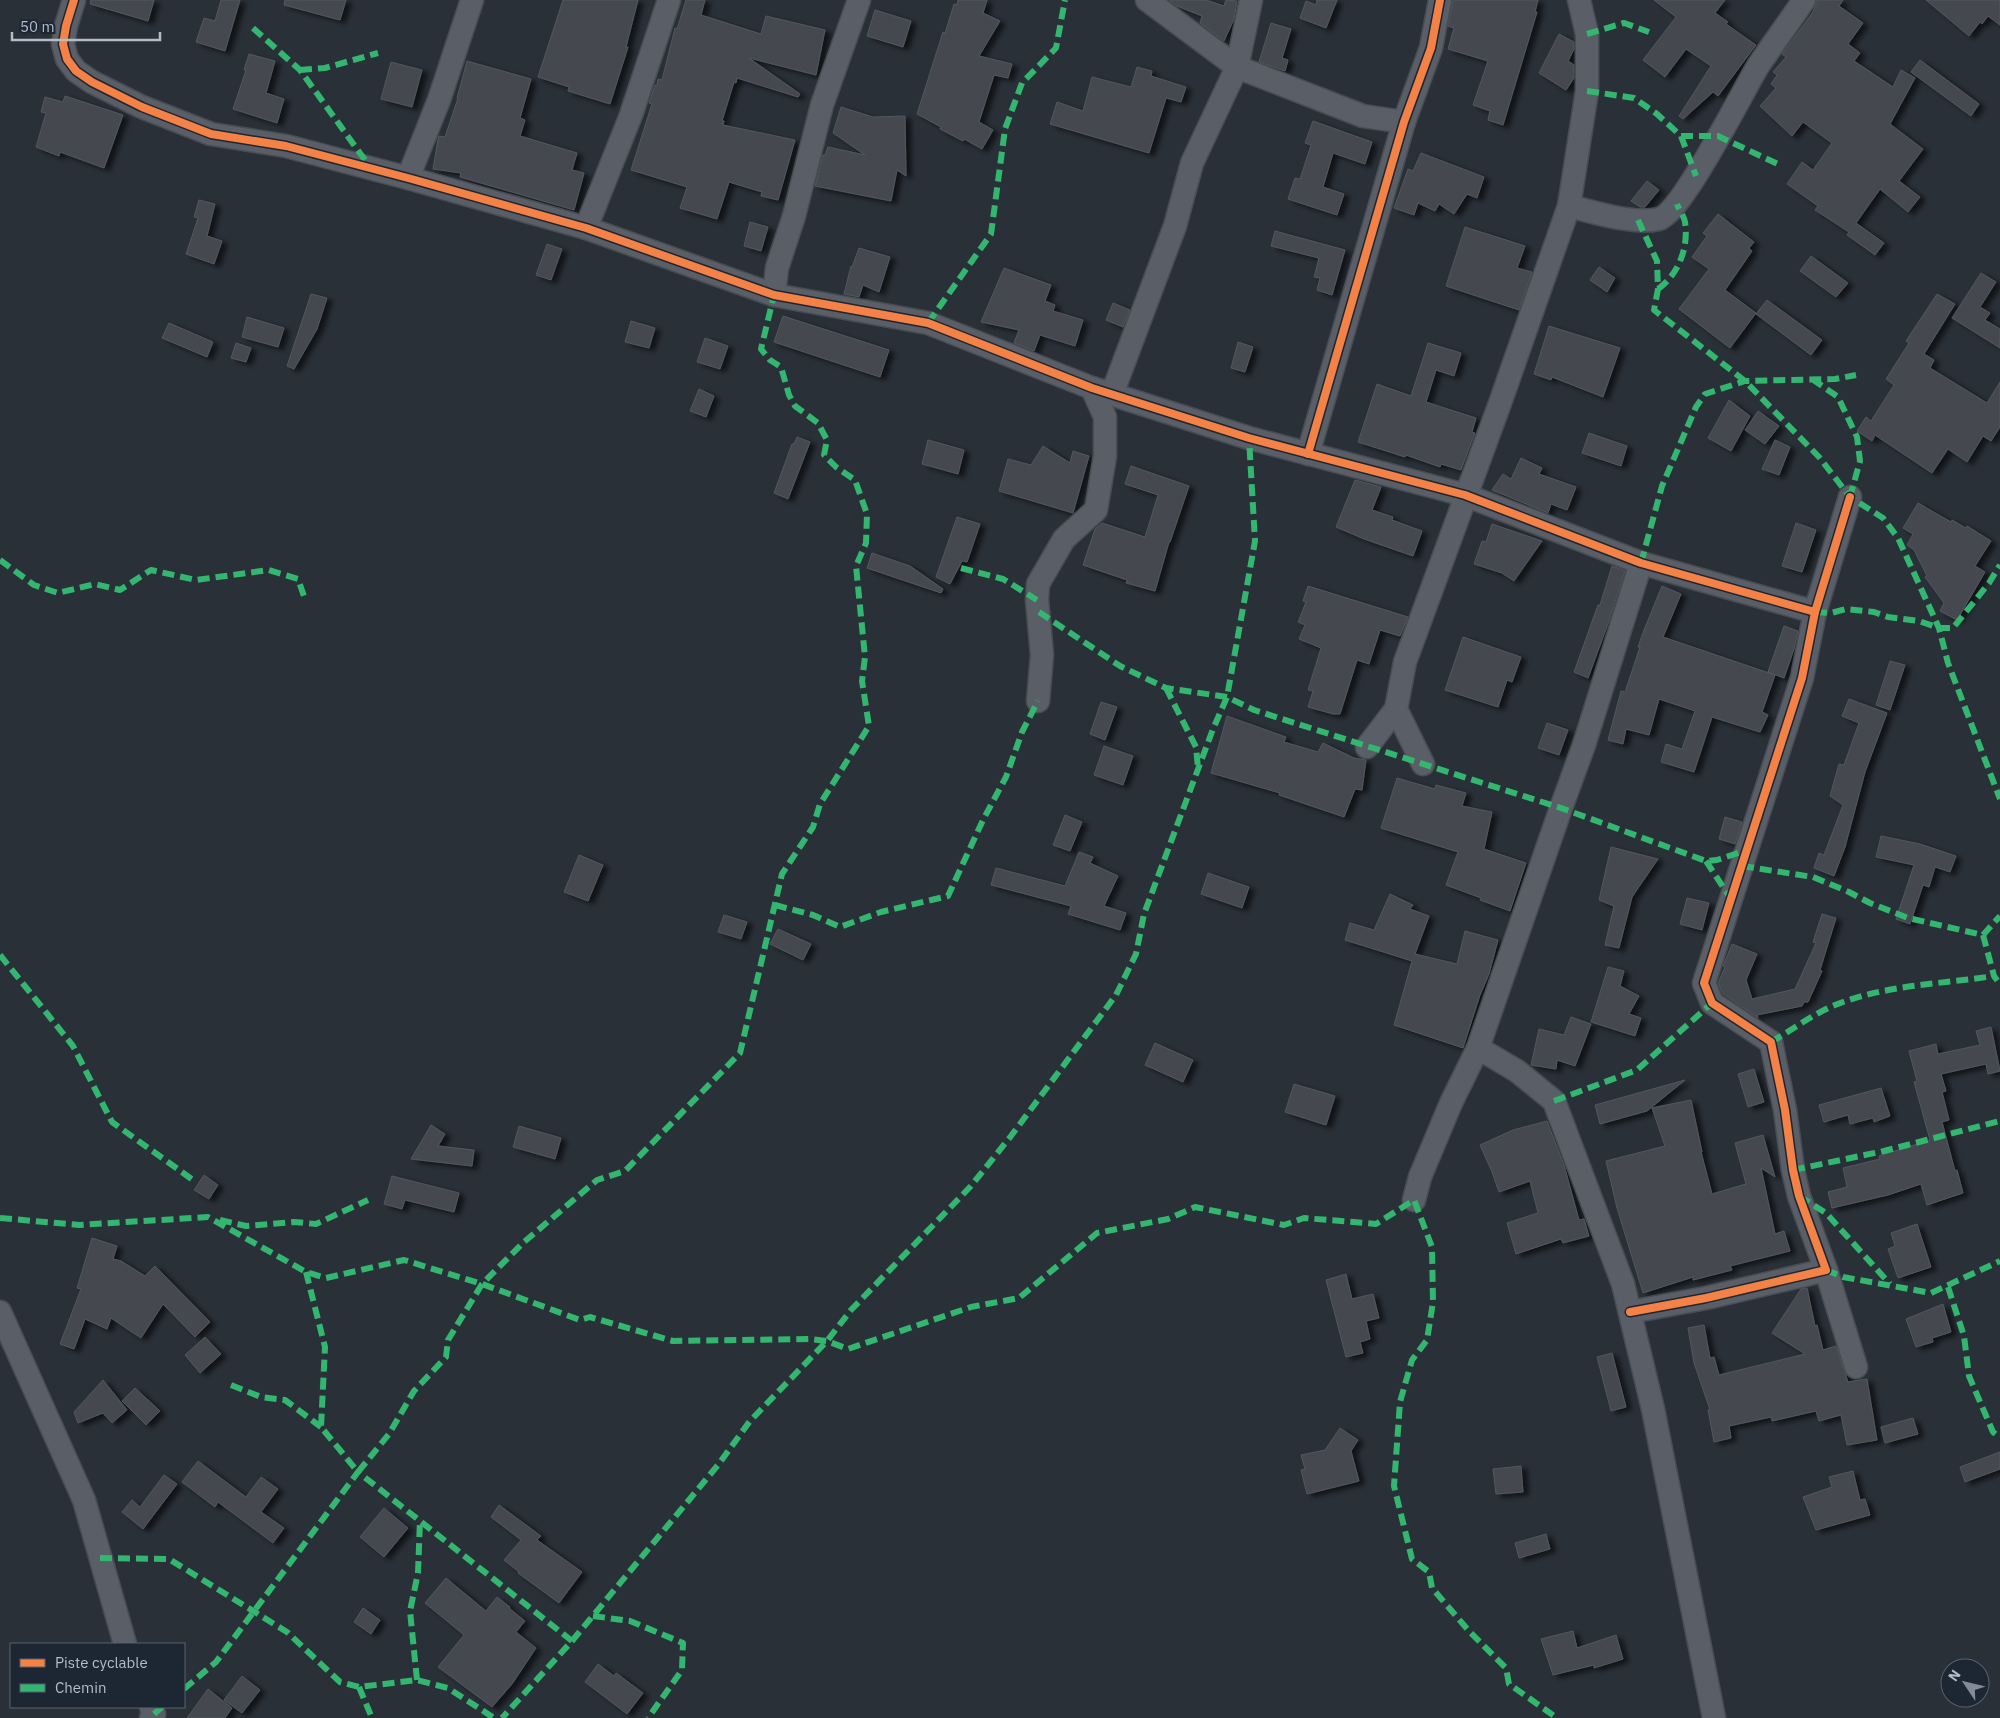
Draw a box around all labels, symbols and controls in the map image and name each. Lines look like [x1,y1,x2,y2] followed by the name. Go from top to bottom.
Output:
[12,10,160,42] scale bar
[20,17,55,36] text: 50 m
[10,1643,185,1708] legend
[55,1653,148,1672] text: Piste cyclable
[1940,1658,1990,1708] north arrow
[1944,1666,1965,1685] text: N
[55,1678,106,1697] text: Chemin

